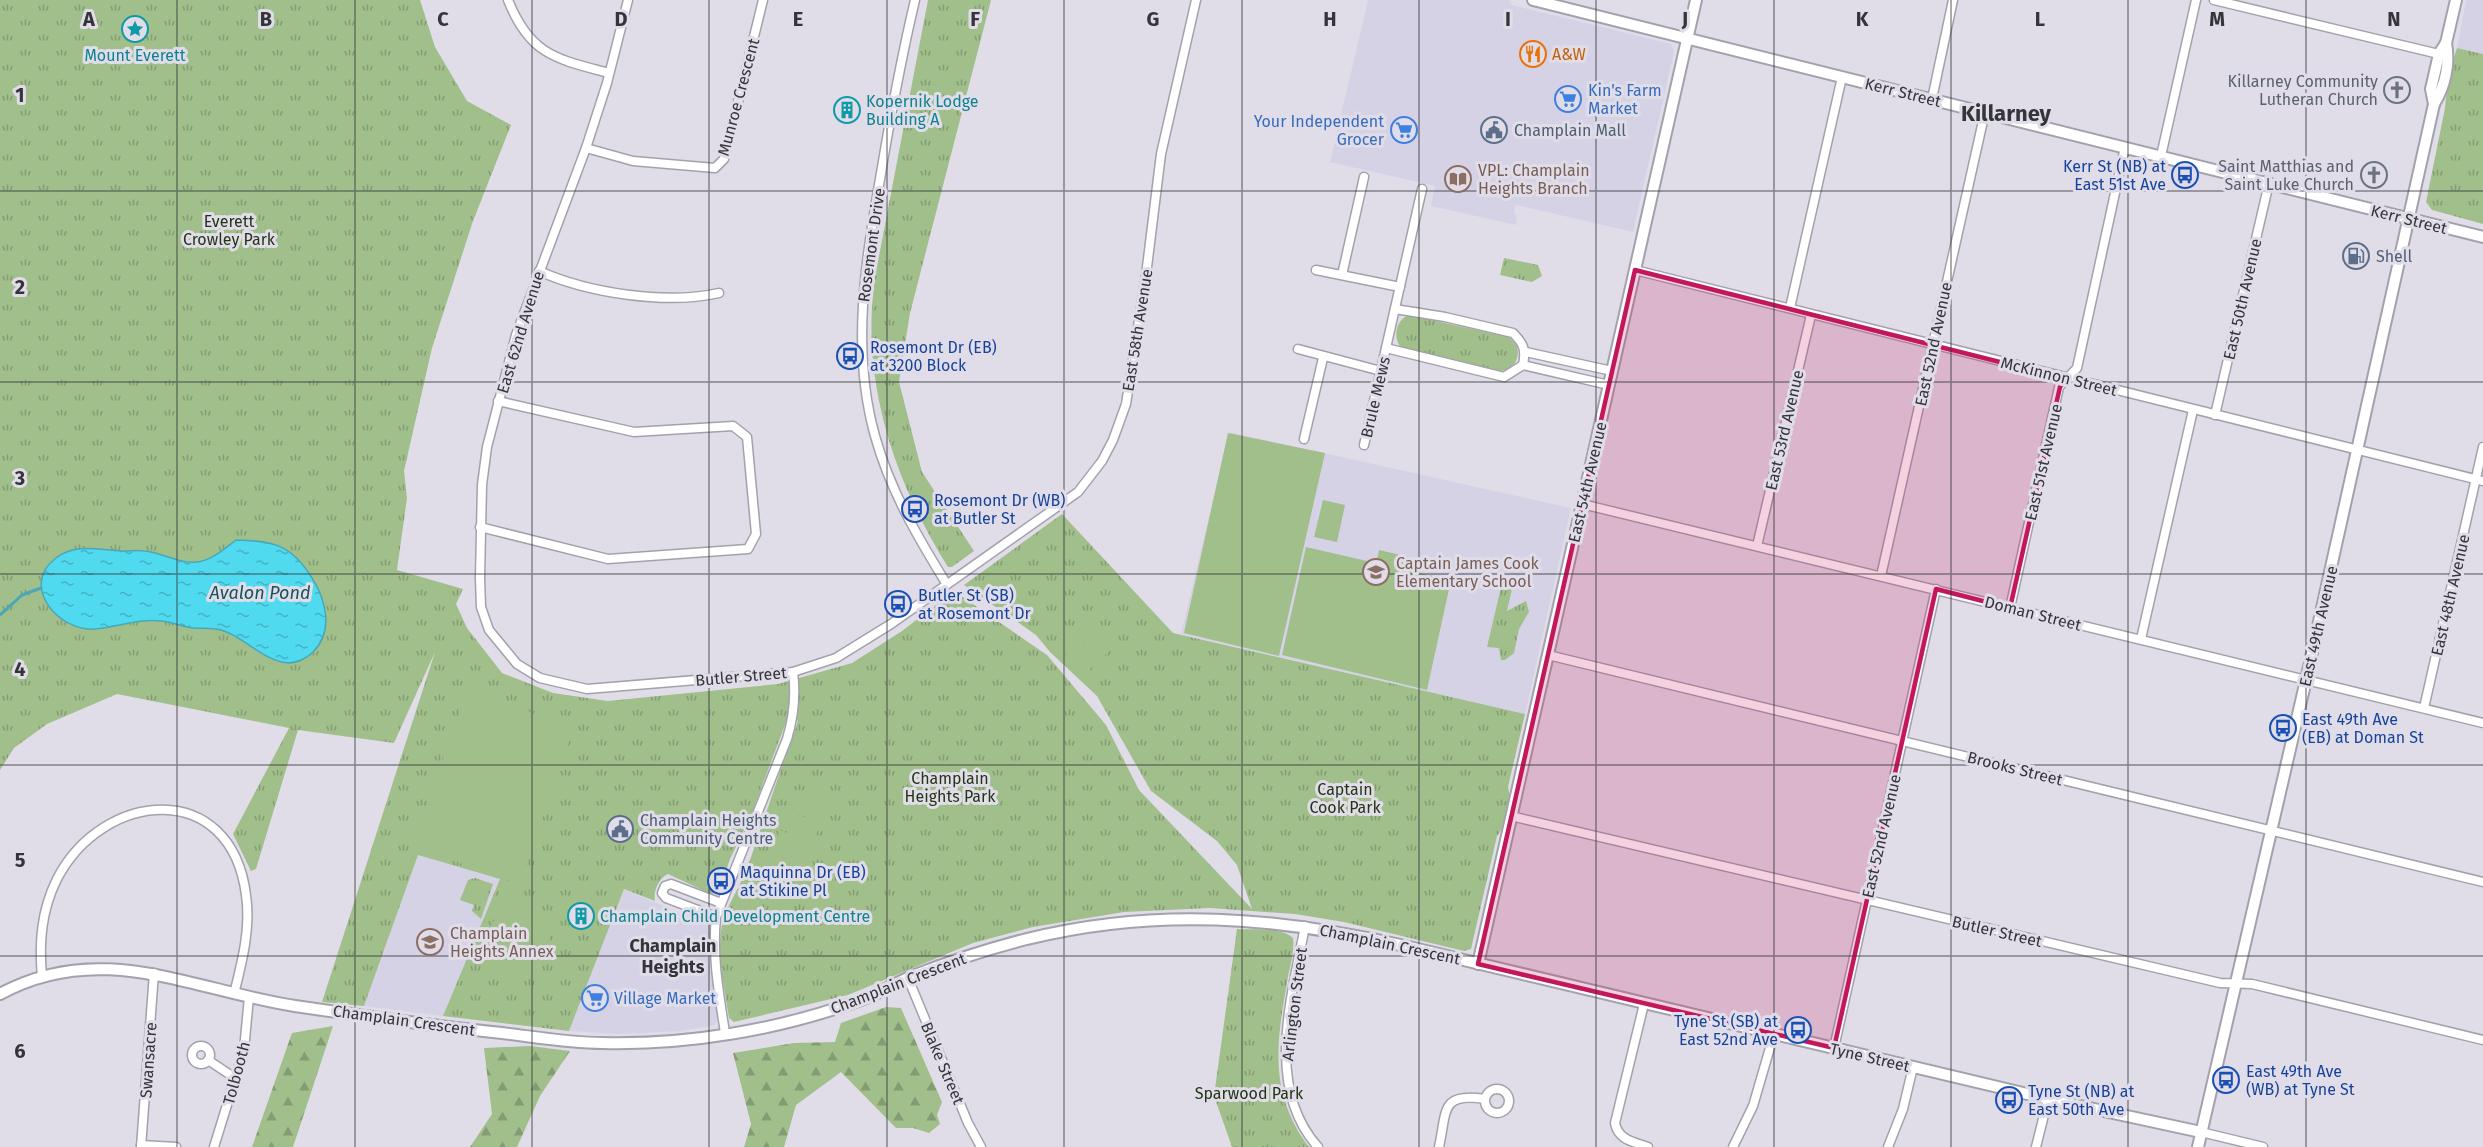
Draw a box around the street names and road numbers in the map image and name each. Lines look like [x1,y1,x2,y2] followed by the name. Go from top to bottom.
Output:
[714,36,763,158] street label: Munroe Crescent
[1863,74,1943,111] street label: Kerr Street
[854,187,889,303] street label: Rosemont Drive
[2369,201,2449,238] street label: Kerr Street
[2219,237,2266,362] street label: East 50th Avenue
[1118,267,1157,393] street label: East 58th Avenue
[493,269,548,396] street label: East 62nd Avenue
[1911,280,1956,408] street label: East 52nd Avenue
[1999,353,2119,400] street label: McKinnon Street
[1357,355,1394,440] street label: Brule Mews
[1761,368,1808,492] street label: East 53rd Avenue
[2021,402,2066,522] street label: East 51st Avenue
[1564,420,1611,544] street label: East 54th Avenue
[2427,532,2474,658] street label: East 48th Avenue
[2295,564,2342,688] street label: East 49th Avenue
[1983,592,2083,635] street label: Doman Street
[694,663,788,690] street label: Butler Street
[1965,747,2065,790] street label: Brooks Street
[1858,772,1905,900] street label: East 52nd Avenue
[1950,912,2044,951] street label: Butler Street
[1318,920,1462,969] street label: Champlain Crescent
[1278,946,1311,1062] street label: Arlington Street
[828,949,969,1018] street label: Champlain Crescent
[332,1001,476,1040] street label: Champlain Crescent
[917,1019,968,1107] street label: Blake Street
[136,1021,161,1099] street label: Swansacre
[219,1039,254,1107] street label: Tolbooth
[1828,1039,1912,1076] street label: Tyne Street

